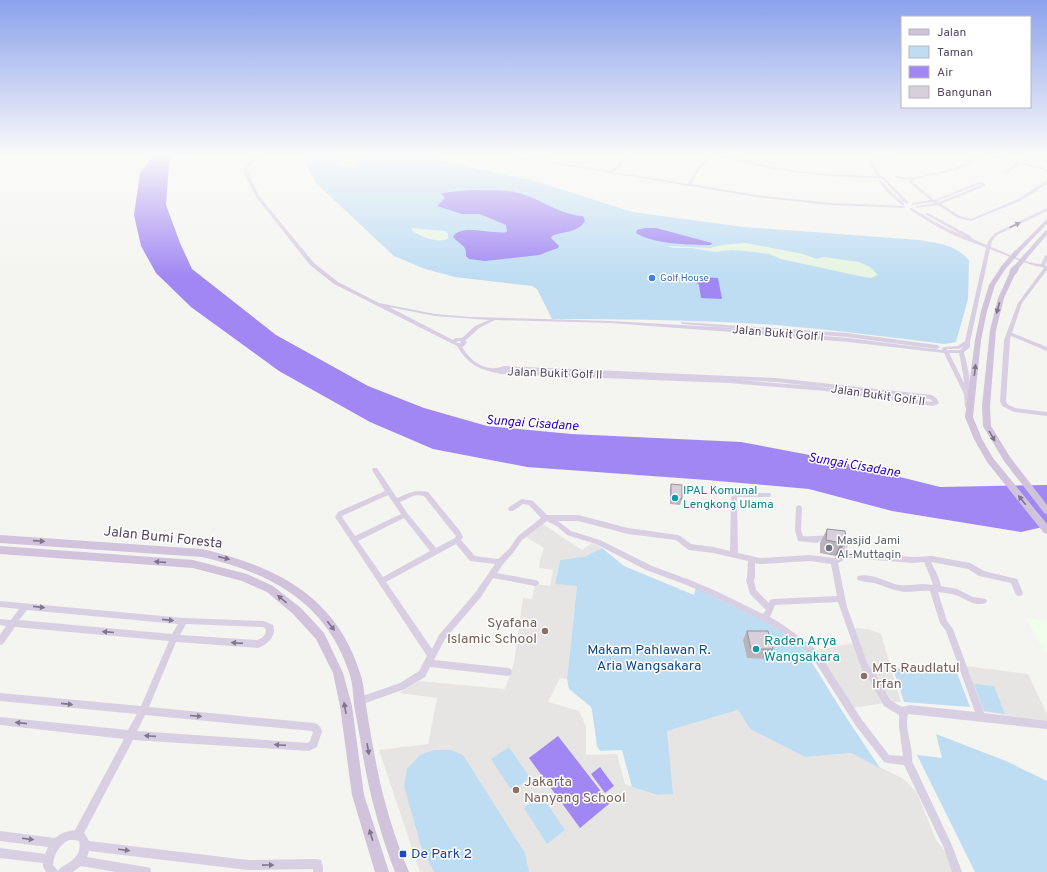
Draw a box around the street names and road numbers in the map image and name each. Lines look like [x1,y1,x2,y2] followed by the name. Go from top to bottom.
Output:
[732,322,824,346] street label: Jalan Bukit Golf I
[507,364,603,384] street label: Jalan Bukit Golf II
[830,381,926,411] street label: Jalan Bukit Golf II
[103,523,223,553] street label: Jalan Bumi Foresta

